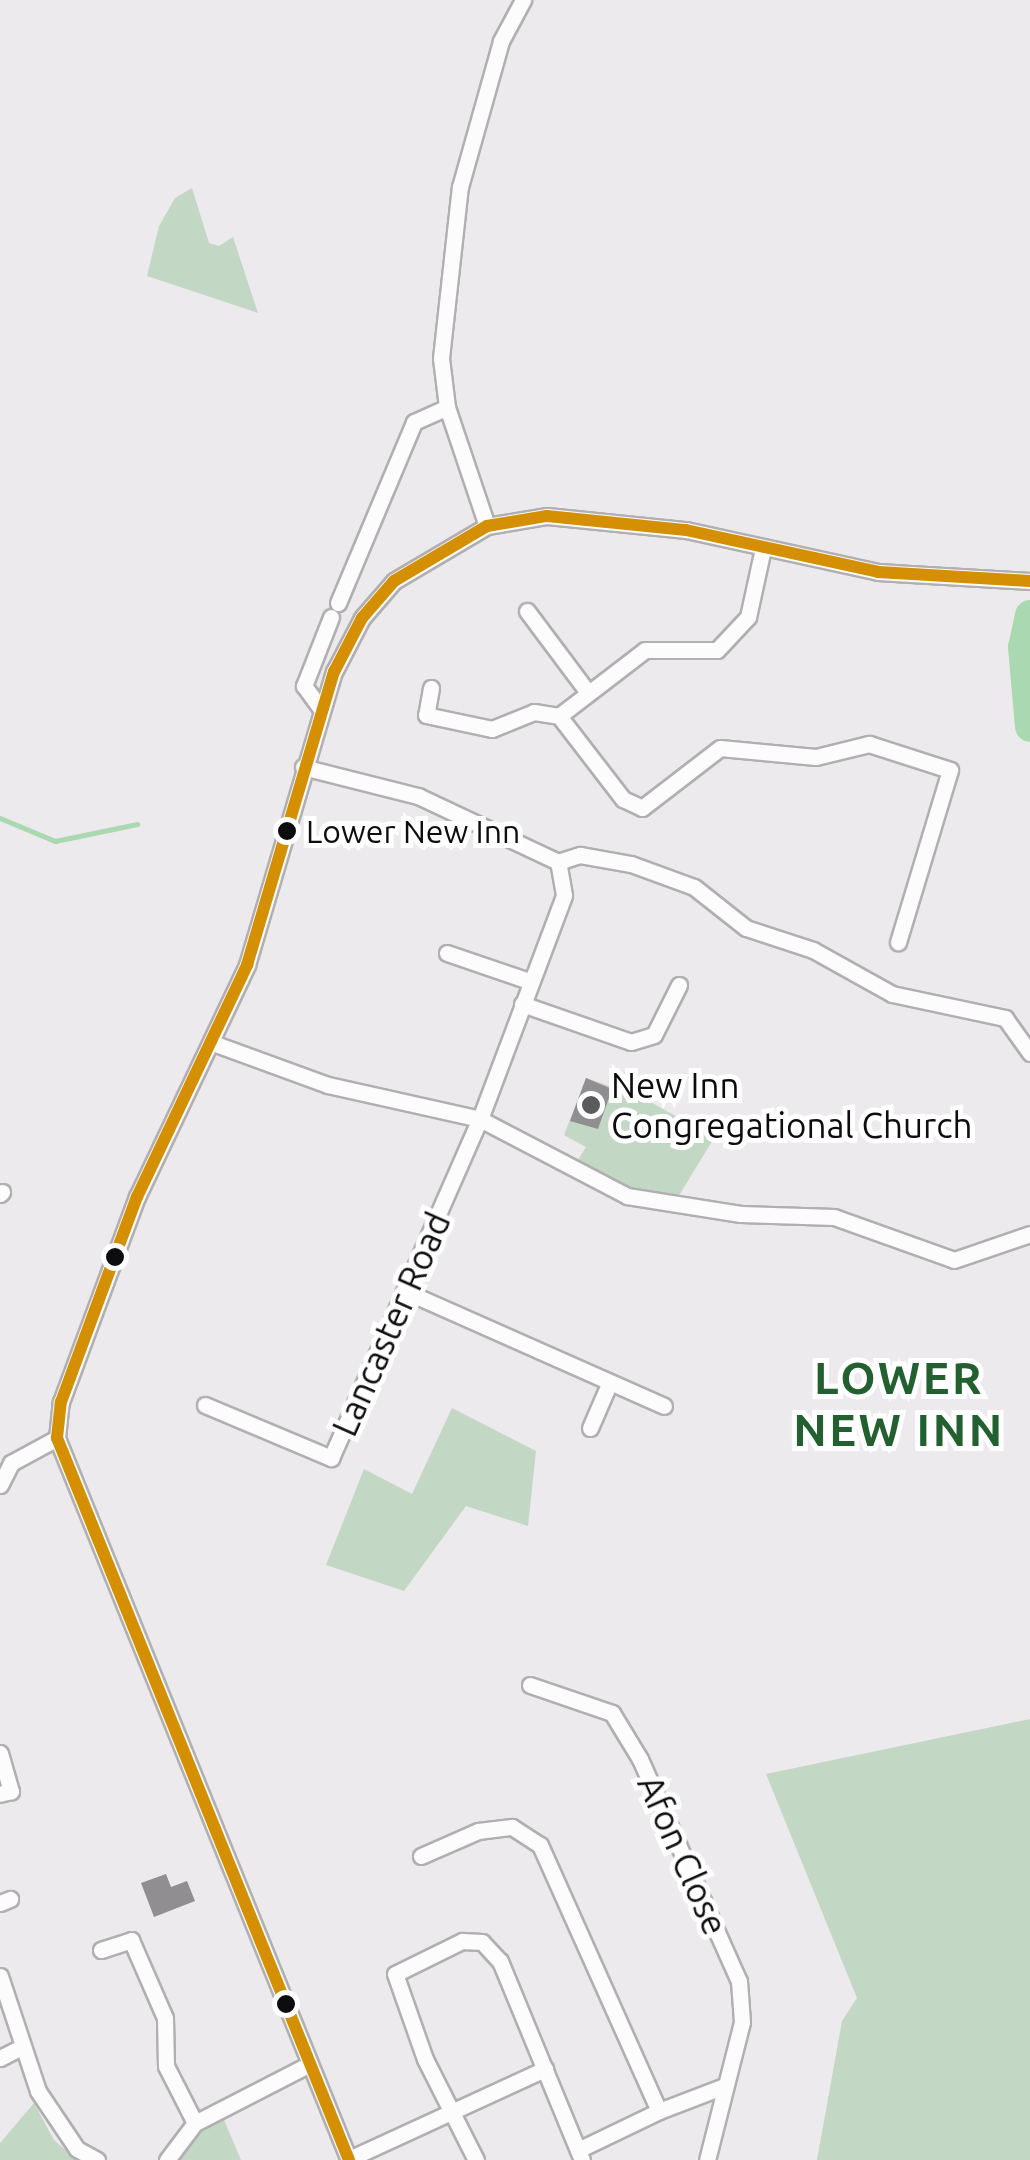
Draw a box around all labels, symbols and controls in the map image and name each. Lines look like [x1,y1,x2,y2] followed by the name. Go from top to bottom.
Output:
[306,812,520,850] place label: Lower New Inn
[277,821,297,841] marker: Lower New Inn
[611,1064,972,1146] place label: New Inn Congregational Church
[580,1094,602,1116] marker: New Inn Congregational Church
[323,1206,459,1442] street label: Lancaster Road
[105,1247,125,1267] unlabelled marker
[793,1351,1005,1457] district label: LOWER NEW INN
[629,1769,737,1941] street label: Afon Close
[276,1994,296,2014] unlabelled marker

